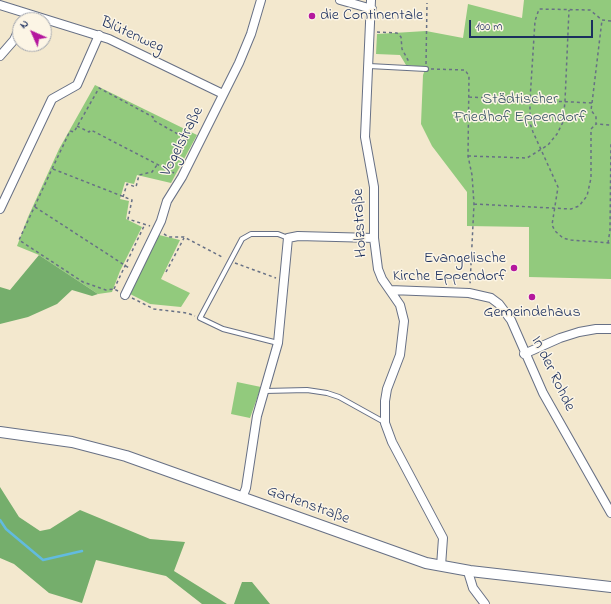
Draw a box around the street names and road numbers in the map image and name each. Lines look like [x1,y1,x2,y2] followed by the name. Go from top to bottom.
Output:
[98,14,166,58] street label: Blütenweg
[157,104,209,180] street label: Vogelstraße
[350,188,372,258] street label: Holzstraße
[526,333,578,415] street label: In der Rohde
[264,482,352,530] street label: Gartenstraße

